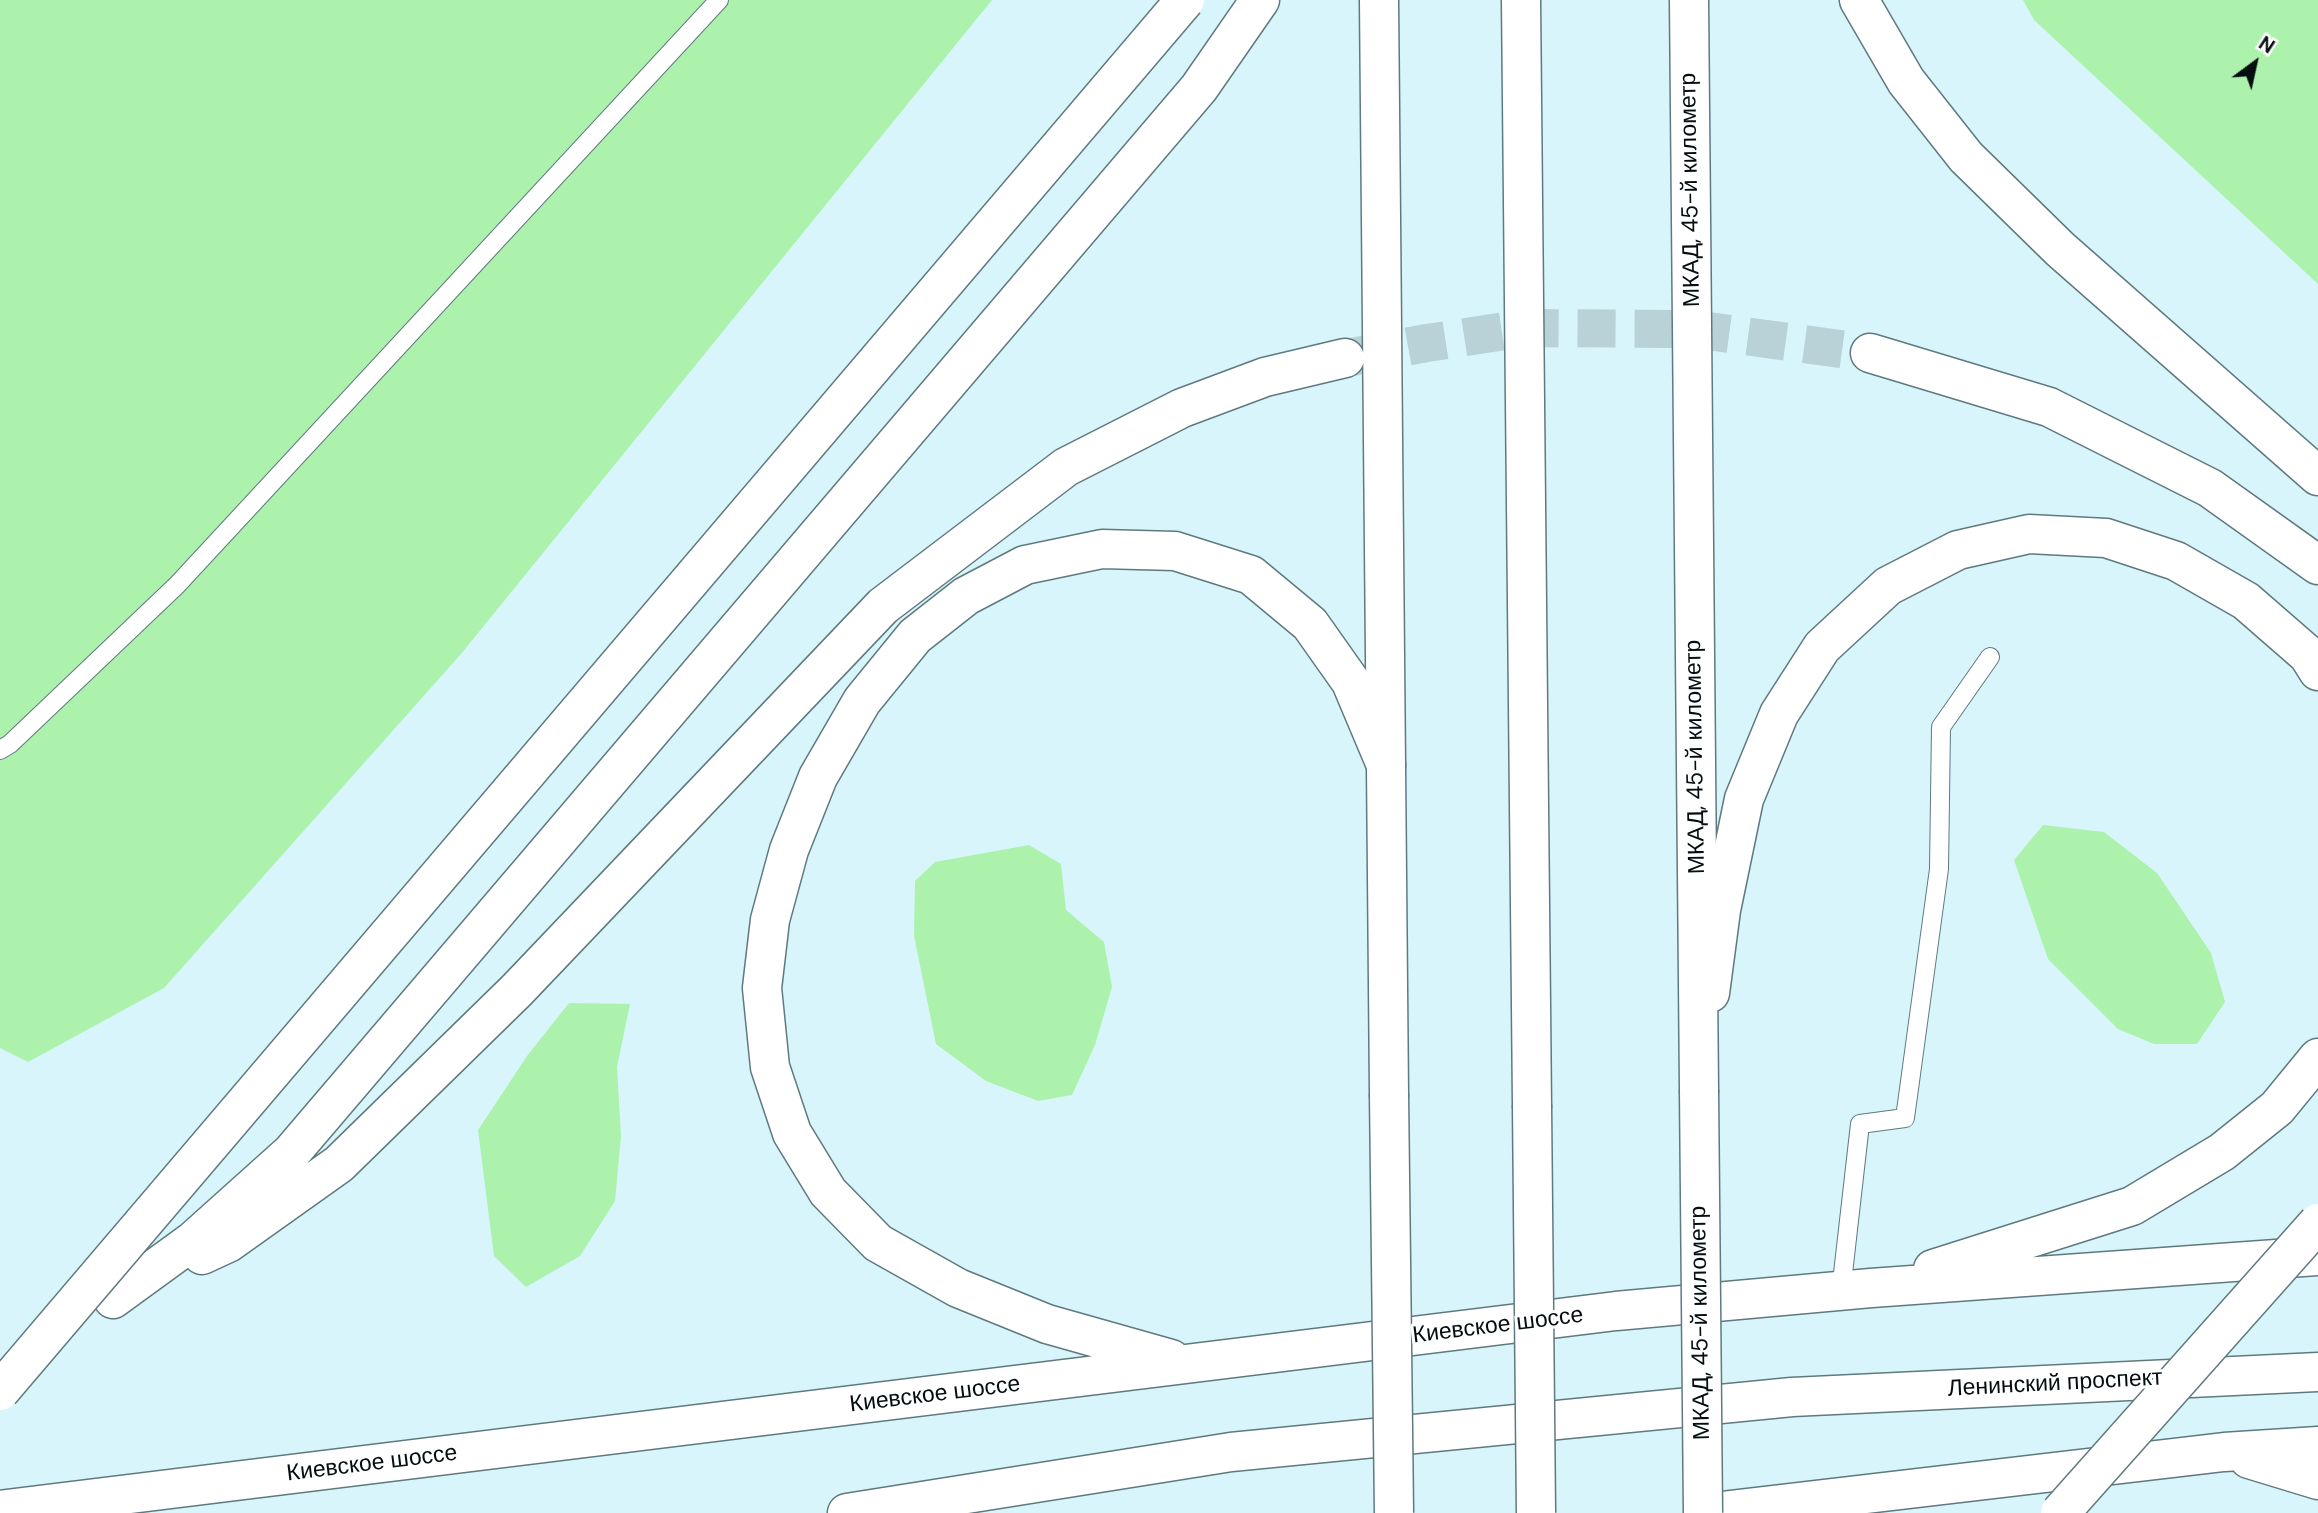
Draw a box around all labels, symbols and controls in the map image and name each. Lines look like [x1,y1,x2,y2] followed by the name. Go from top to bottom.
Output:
[2220,28,2290,98] north arrow
[2254,31,2279,59] text: N
[1675,73,1707,307] street label: МКАД, 45-й километр
[1680,640,1712,874] street label: МКАД, 45-й километр
[1685,1206,1717,1440] street label: МКАД, 45-й километр
[1411,1302,1585,1350] street label: Киевское шоссе
[1947,1365,2163,1403] street label: Ленинский проспект
[848,1371,1022,1419] street label: Киевское шоссе
[285,1440,459,1488] street label: Киевское шоссе

